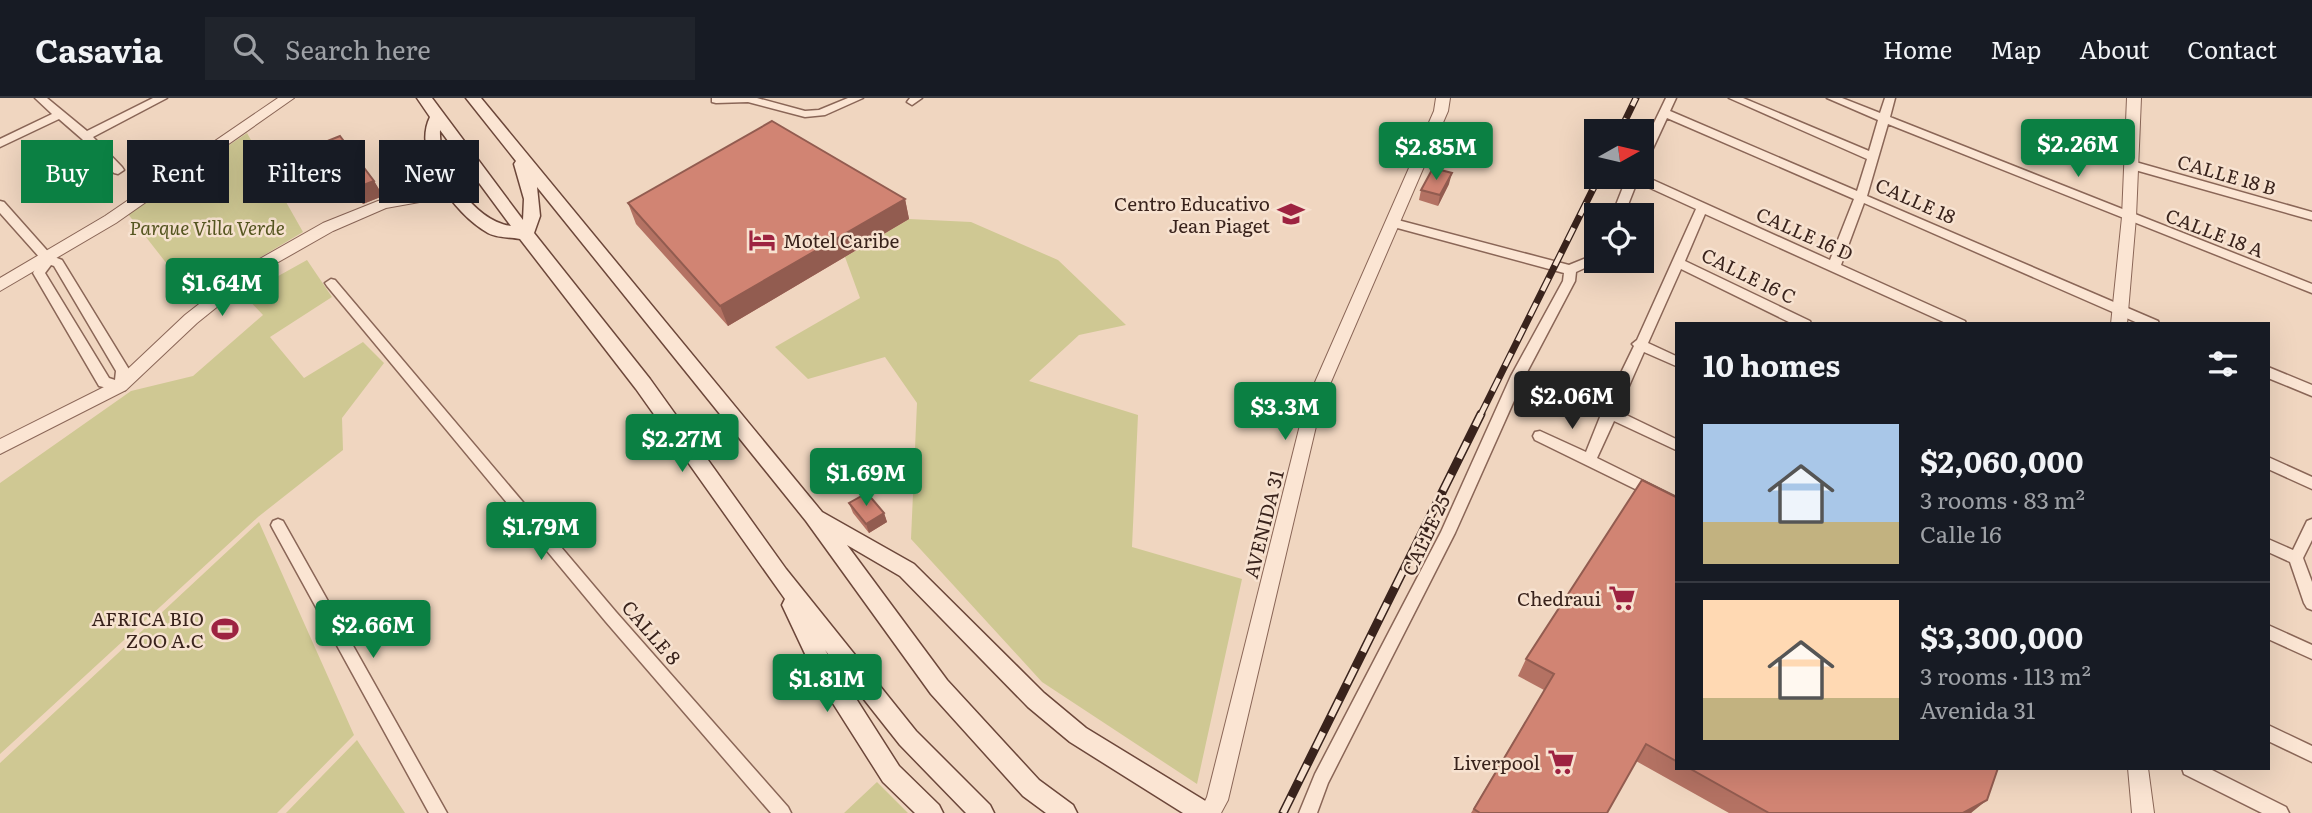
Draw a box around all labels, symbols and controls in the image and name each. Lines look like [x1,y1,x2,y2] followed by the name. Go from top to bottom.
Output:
[205,17,695,80] search box
[35,24,163,73] text: Casavia
[229,29,267,67] icon: search
[285,29,431,68] text: Search here
[1883,31,1952,66] text: Home
[1990,31,2041,66] text: Map
[2079,31,2149,66] text: About
[2187,31,2277,66] text: Contact
[1584,119,1654,189] north arrow
[1584,119,1654,273] map controls
[2021,120,2135,179] pin: $2.26M
[1379,122,1493,182] pin: $2.85M
[2037,125,2119,159] text: $2.26M
[1395,128,1477,162] text: $2.85M
[21,140,113,203] chip: Buy
[127,140,229,203] chip: Rent
[243,140,365,203] chip: Filters
[379,140,479,203] chip: New
[2174,147,2280,201] street label: CALLE 18 B
[1871,170,1961,230] street label: CALLE 18
[1114,189,1270,239] place label: Centro Educativo Jean Piaget
[1276,199,1306,229] school or university icon: Centro Educativo Jean Piaget
[1752,199,1858,267] street label: CALLE 16 D
[2162,200,2268,264] street label: CALLE 18 A
[1584,203,1654,273] button: locate
[129,213,285,241] park label: Parque Villa Verde
[747,225,777,255] hotel icon: Motel Caribe
[783,226,899,254] place label: Motel Caribe
[1697,240,1801,310] street label: CALLE 16 C
[165,258,279,318] pin: $1.64M
[182,264,262,298] text: $1.64M
[1703,342,1840,386] text: 10 homes
[2204,345,2242,383] icon: filters
[1515,372,1629,431] pin: $2.06M
[1530,377,1614,411] text: $2.06M
[1236,382,1334,442] pin: $3.3M
[1250,388,1320,422] text: $3.3M
[625,414,739,474] pin: $2.27M
[642,420,722,454] text: $2.27M
[1920,438,2083,482] text: $2,060,000
[809,448,923,508] pin: $1.69M
[1759,452,1843,536] icon: home
[826,454,906,488] text: $1.69M
[1236,466,1290,581] street label: AVENIDA 31
[1920,482,2085,516] text: 3 rooms · 83 m²
[1394,490,1456,580] street label: CALLE 25
[484,503,598,562] pin: $1.79M
[502,508,580,542] text: $1.79M
[1920,516,2002,550] text: Calle 16
[1607,583,1637,613] supermarket icon: Chedraui
[1517,584,1601,612] place label: Chedraui
[616,594,688,670] street label: CALLE 8
[316,601,430,660] pin: $2.66M
[91,604,204,654] place label: AFRICA BIO ZOO A.C
[331,606,415,640] text: $2.66M
[210,614,240,644] sports icon: AFRICA BIO ZOO A.C
[1920,614,2083,658] text: $3,300,000
[1759,628,1843,712] icon: home
[770,654,884,714] pin: $1.81M
[1920,658,2091,692] text: 3 rooms · 113 m²
[789,660,865,694] text: $1.81M
[1920,692,2035,726] text: Avenida 31
[1546,747,1576,777] supermarket icon: Liverpool
[1453,748,1540,776] place label: Liverpool

